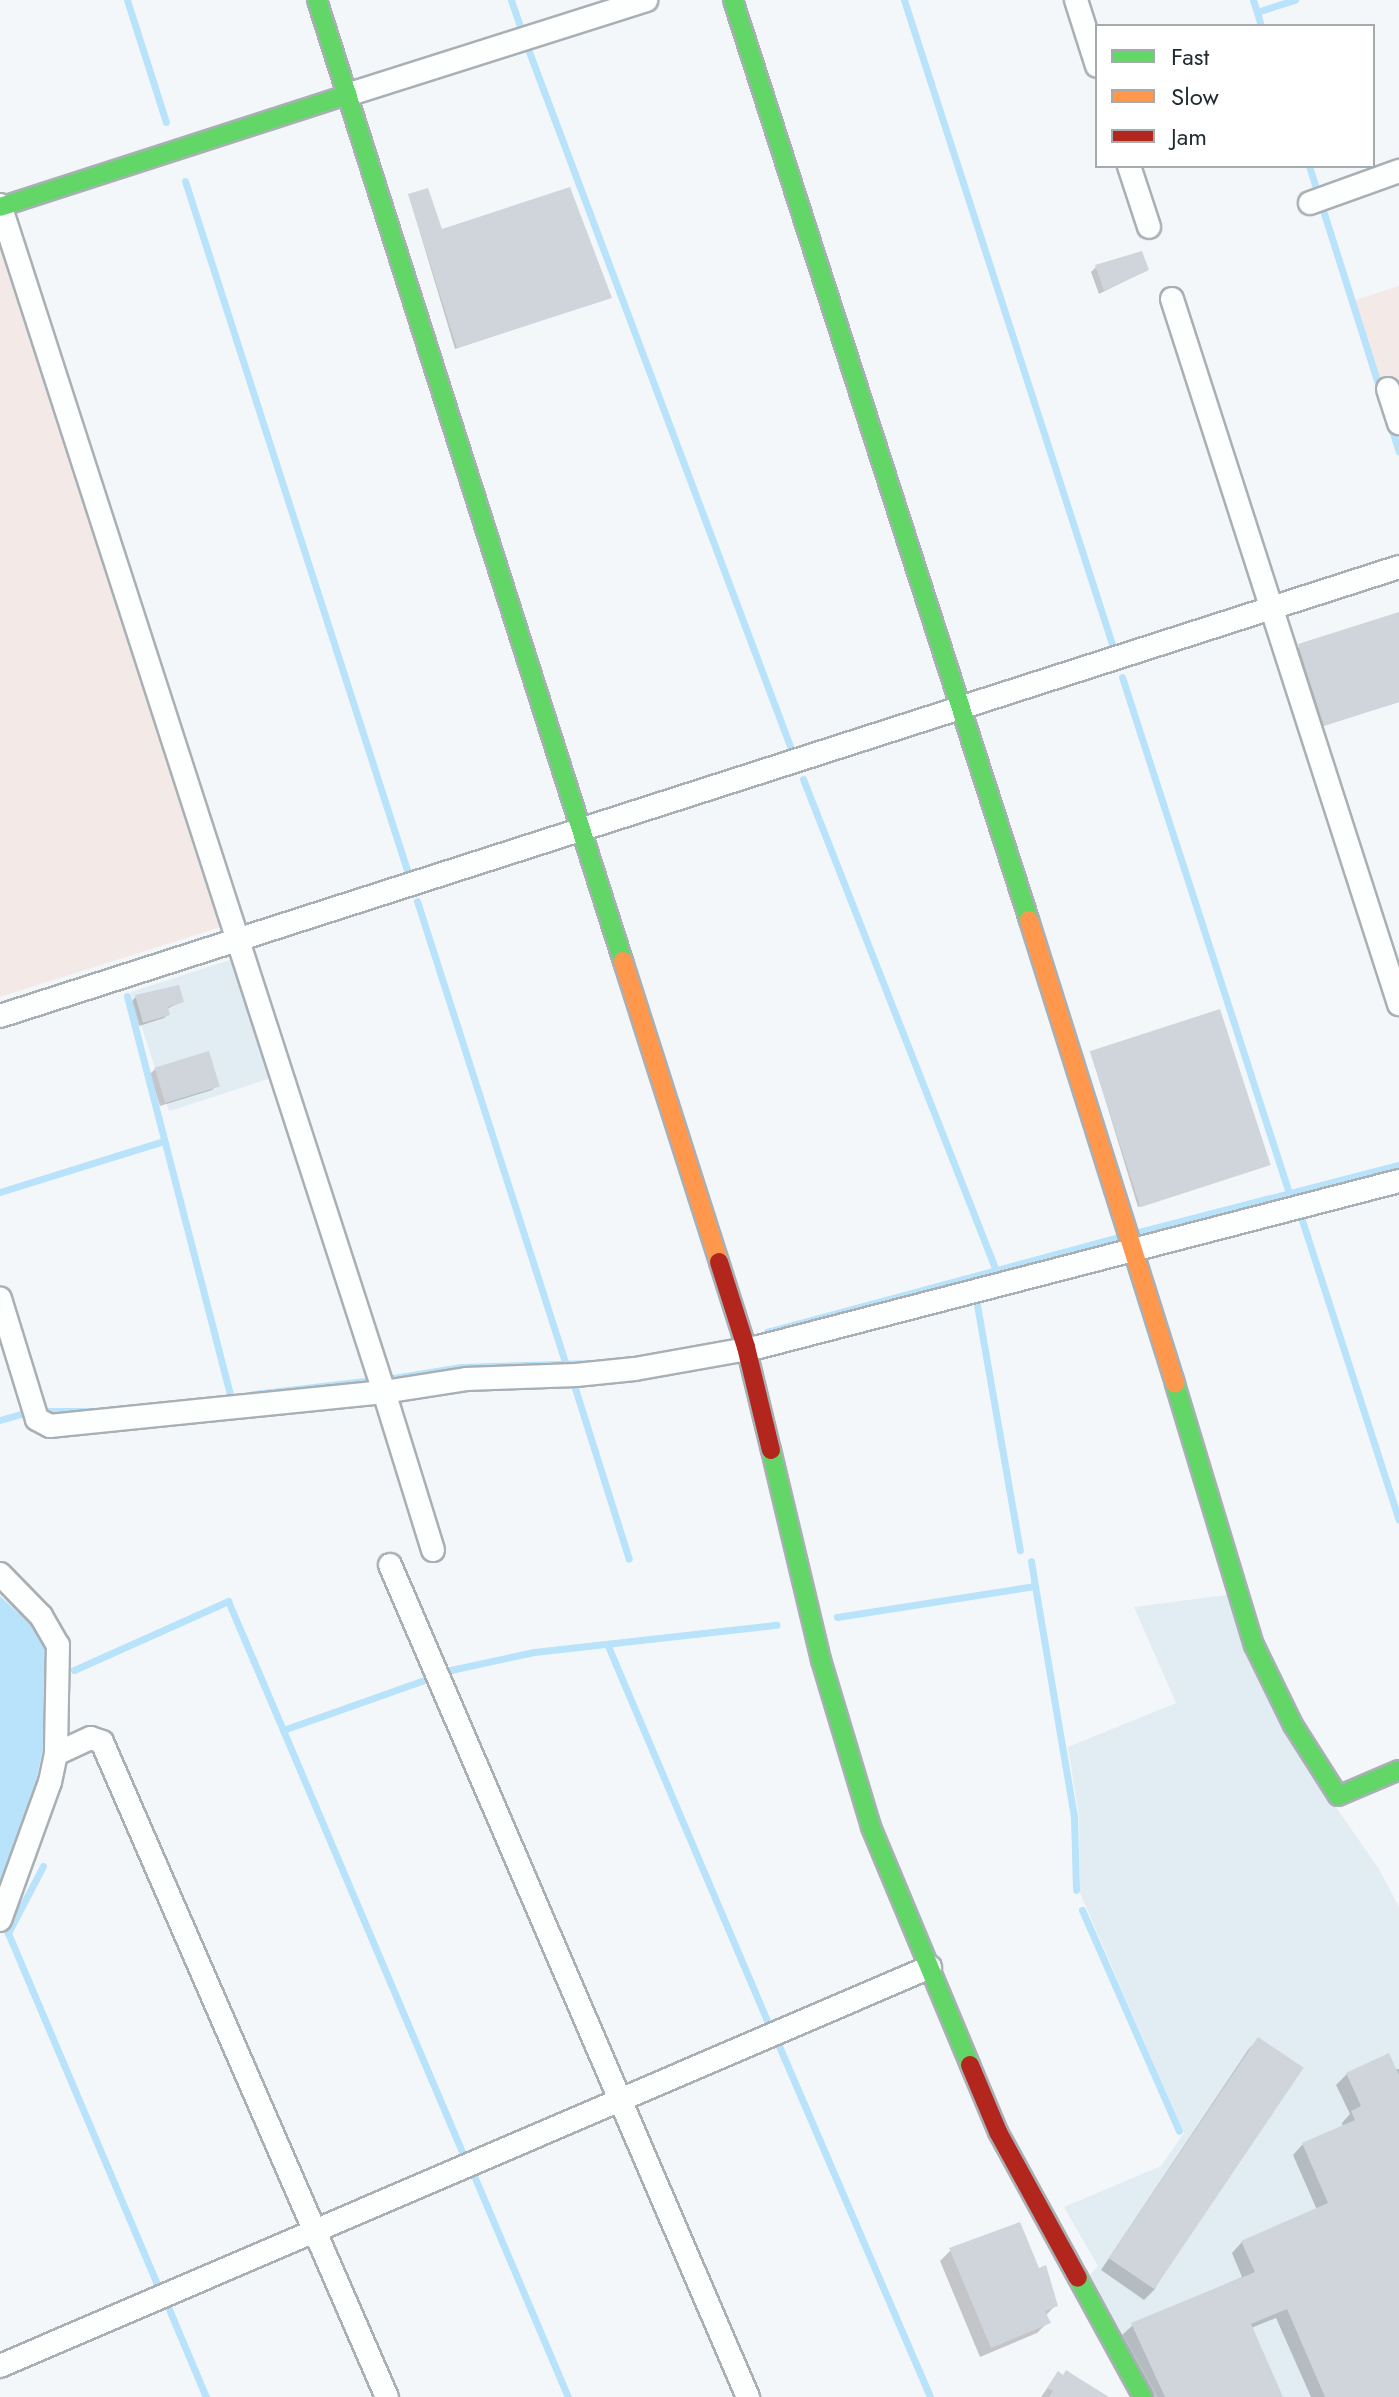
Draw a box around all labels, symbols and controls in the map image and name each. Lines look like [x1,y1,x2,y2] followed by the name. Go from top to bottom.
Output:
[1095,24,1375,168] legend
[1171,39,1209,74] text: Fast
[1171,79,1219,114] text: Slow
[1171,119,1207,154] text: Jam

